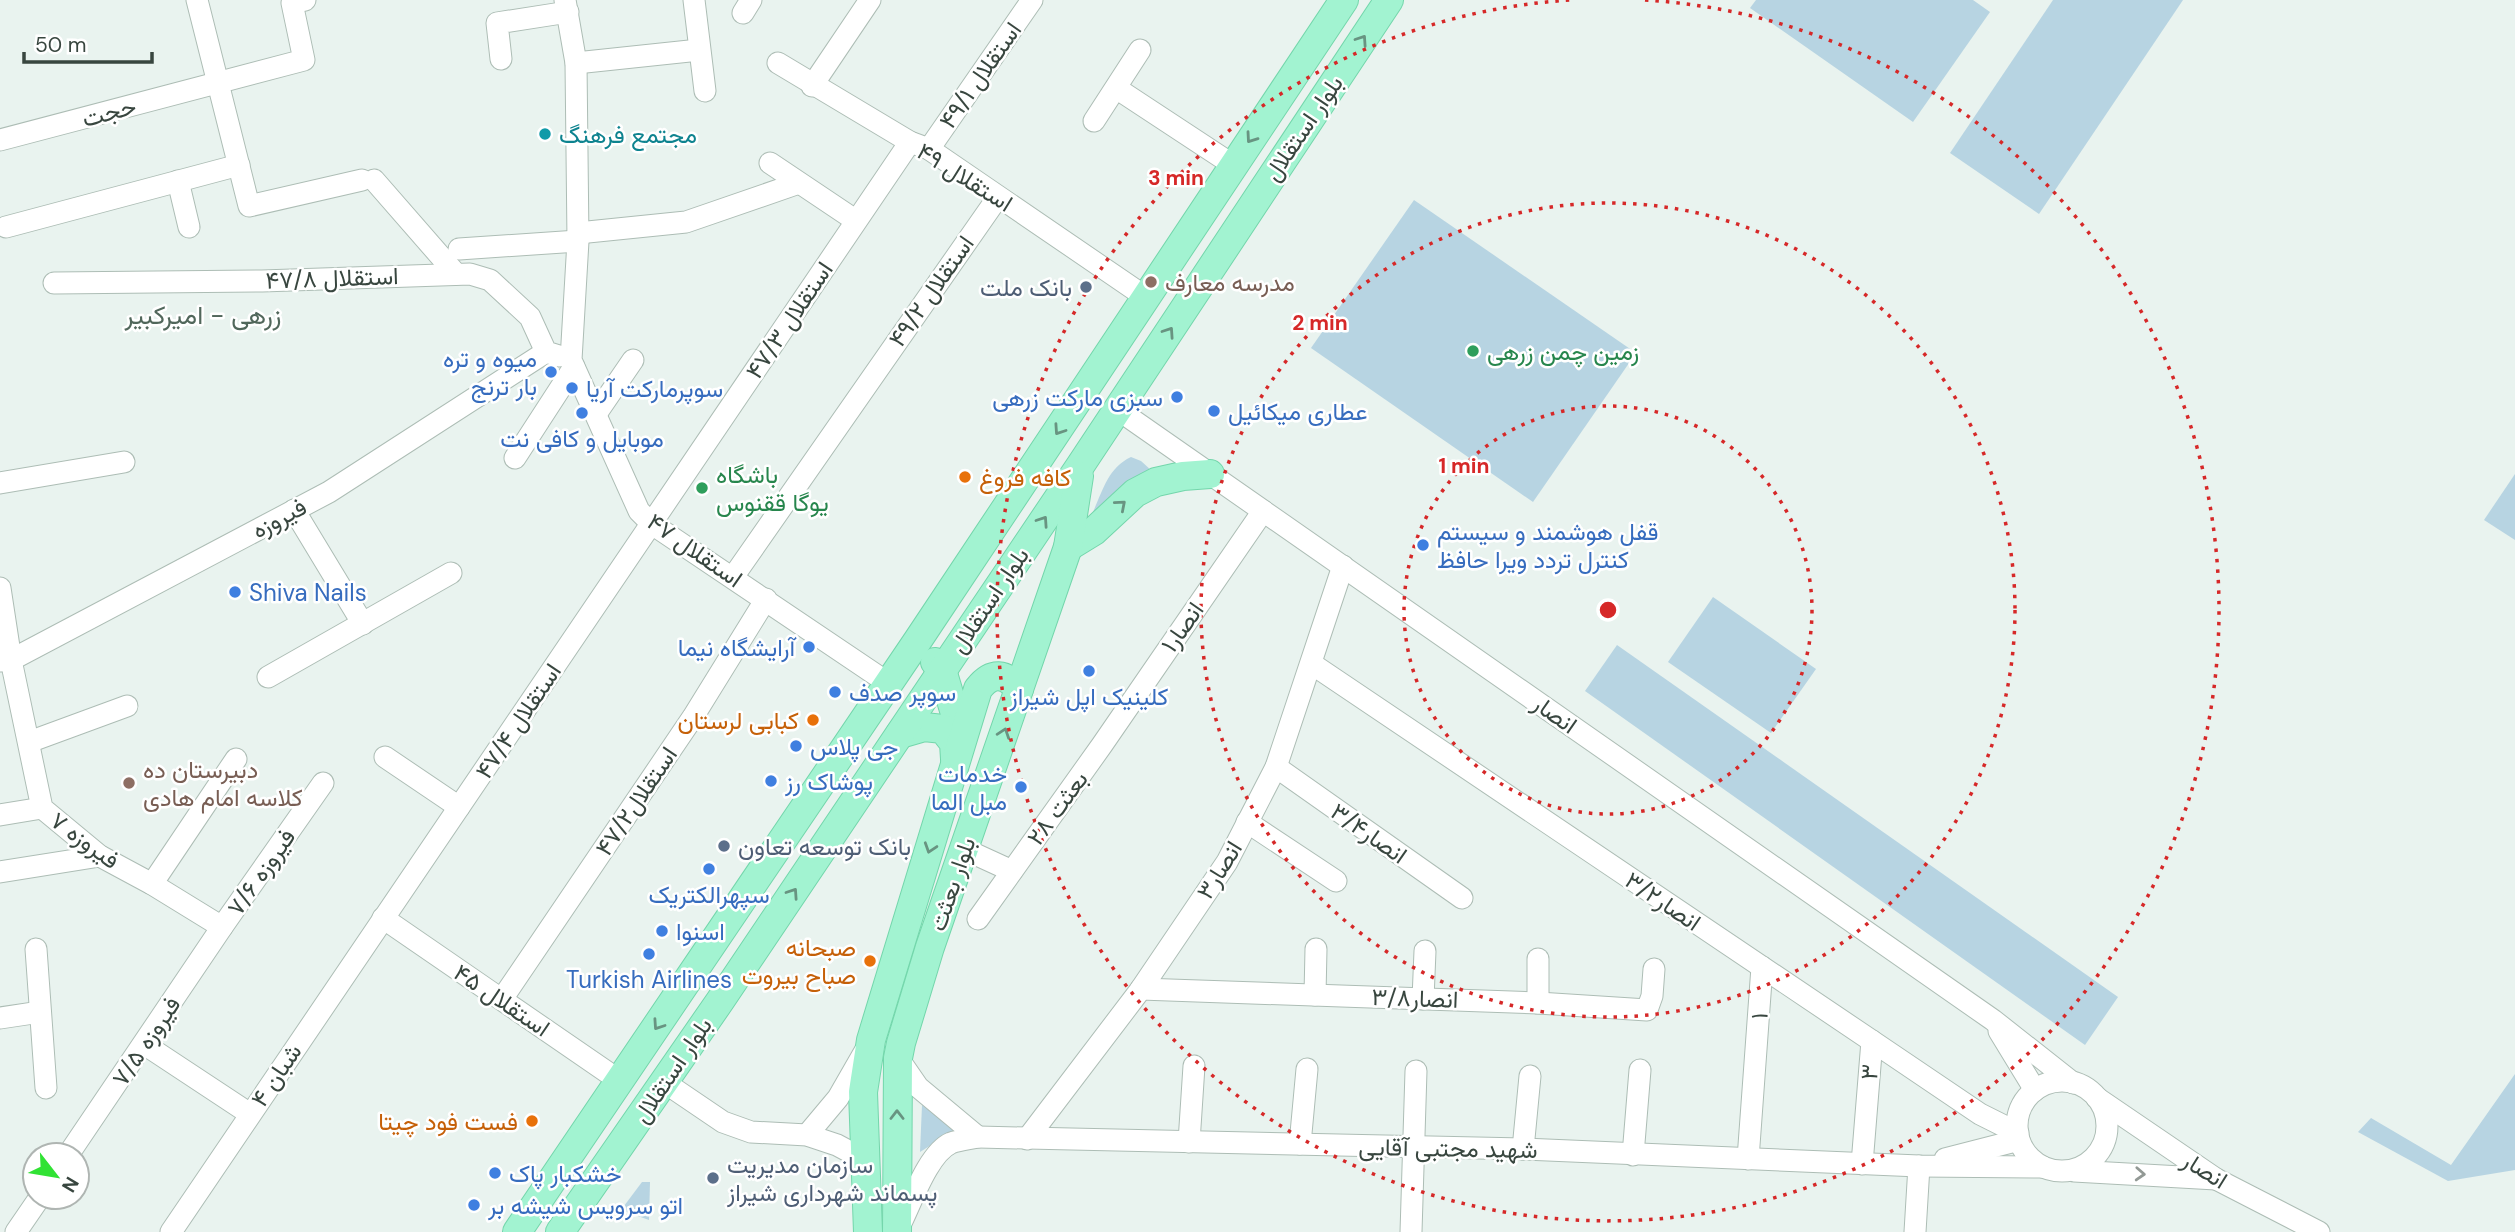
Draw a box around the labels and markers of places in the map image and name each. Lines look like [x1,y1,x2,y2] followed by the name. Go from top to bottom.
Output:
[559,119,697,152] place label: مجتمع فرهنگ
[537,126,553,142] marker: مجتمع فرهنگ
[1165,267,1295,298] place label: مدرسه معارف
[980,272,1072,303] place label: بانک ملت
[1143,274,1159,290] marker: مدرسه معارف
[1078,279,1094,295] marker: بانک ملت
[1487,336,1639,368] place label: زمین چمن زرهی
[443,343,537,404] place label: میوه و تره بار ترنج
[1465,343,1481,359] marker: زمین چمن زرهی
[543,364,559,380] marker: میوه و تره بار ترنج
[586,373,723,405] place label: سوپرمارکت آریا
[564,380,580,396] marker: سوپرمارکت آریا
[992,382,1163,413] place label: سبزی مارکت زرهی
[1169,389,1185,405] marker: سبزی مارکت زرهی
[1228,396,1368,427] place label: عطاری میکائیل
[1206,403,1222,419] marker: عطاری میکائیل
[574,405,590,421] marker: موبایل و کافی نت
[500,423,664,454] place label: موبایل و کافی نت
[716,459,829,518] place label: باشگاه یوگا ققنوس
[979,462,1071,494] place label: کافه فروغ
[957,469,973,485] marker: کافه فروغ
[694,480,710,496] marker: باشگاه یوگا ققنوس
[1437,516,1658,575] place label: قفل هوشمند و سیستم کنترل تردد ویرا حافظ
[1415,537,1431,553] marker: قفل هوشمند و سیستم کنترل تردد ویرا حافظ
[249,577,367,608] place label: Shiva Nails
[227,584,243,600] marker: Shiva Nails
[1596,598,1620,622] centre of rings
[678,632,797,663] place label: آرایشگاه نیما
[801,639,817,655] marker: آرایشگاه نیما
[1081,663,1097,679] marker: کلینیک اپل شیراز
[849,677,956,709] place label: سوپر صدف
[1009,681,1168,713] place label: کلینیک اپل شیراز
[827,684,843,700] marker: سوپر صدف
[678,705,799,736] place label: کبابی لرستان
[805,712,821,728] marker: کبابی لرستان
[810,731,898,763] place label: جی پلاس
[788,738,804,754] marker: جی پلاس
[143,754,303,814] place label: دبیرستان ده کلاسه امام هادی
[931,758,1007,817] place label: خدمات مبل الما
[784,766,873,798] place label: پوشاک رز
[763,773,779,789] marker: پوشاک رز
[121,775,137,791] marker: دبیرستان ده کلاسه امام هادی
[1013,779,1029,795] marker: خدمات مبل الما
[738,831,911,862] place label: بانک توسعه تعاون
[716,838,732,854] marker: بانک توسعه تعاون
[701,861,717,877] marker: سپهرالکتریک
[648,879,770,911] place label: سپهرالکتریک
[676,916,725,947] place label: اسنوا
[654,923,670,939] marker: اسنوا
[742,932,856,992] place label: صبحانه صباح بیروت
[641,946,657,962] marker: Turkish Airlines
[862,953,878,969] marker: صبحانه صباح بیروت
[566,964,732,995] place label: Turkish Airlines
[378,1106,518,1138] place label: فست فود چیتا
[524,1113,540,1129] marker: فست فود چیتا
[726,1149,938,1209] place label: سازمان مدیریت پسماند شهرداری شیراز
[509,1158,622,1190] place label: خشکبار پاک
[487,1165,503,1181] marker: خشکبار پاک
[705,1170,721,1186] marker: سازمان مدیریت پسماند شهرداری شیراز
[487,1190,683,1221] place label: اتو سرویس شیشه بر
[466,1197,482,1213] marker: اتو سرویس شیشه بر

